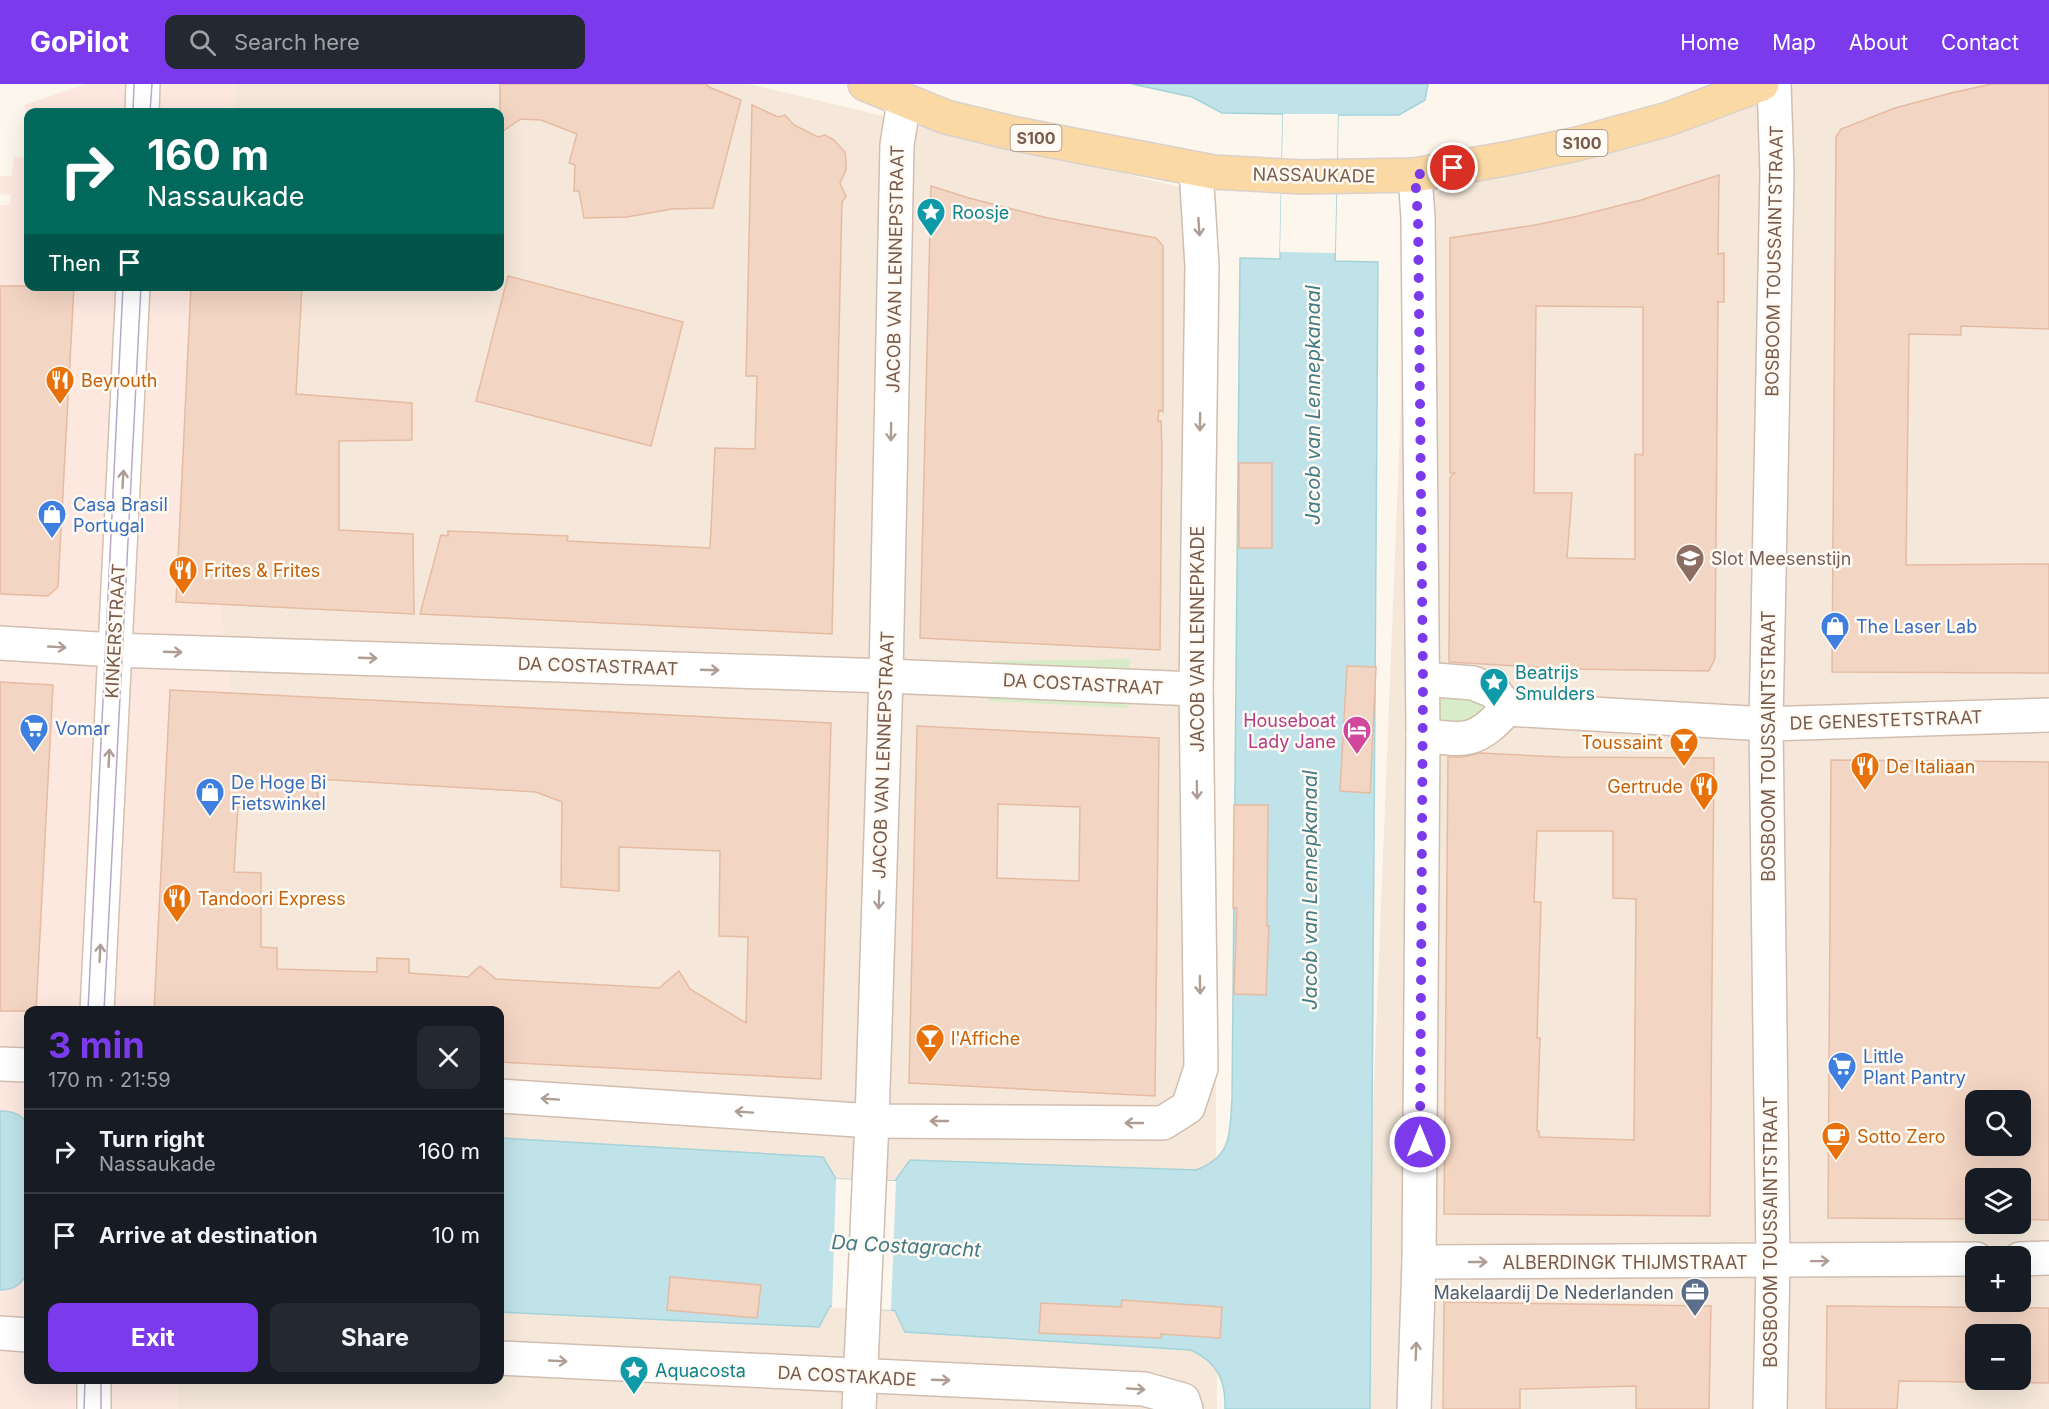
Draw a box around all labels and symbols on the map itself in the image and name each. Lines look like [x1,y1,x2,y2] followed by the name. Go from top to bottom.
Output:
[1010,125,1062,151] road number: S100
[1761,125,1787,397] street label: BOSBOOM TOUSSAINTSTRAAT
[1556,130,1608,156] road number: S100
[1427,142,1478,193] pin
[882,145,908,393] street label: JACOB VAN LENNEPSTRAAT
[1252,163,1376,187] street label: NASSAUKADE
[915,196,947,238] place icon: Roosje
[952,202,1009,223] place label: Roosje
[1194,217,1205,237] one-way arrow
[1301,285,1325,525] water label: Jacob van Lennepkanaal
[44,364,76,406] restaurant icon: Beyrouth
[81,370,157,391] place label: Beyrouth
[1194,412,1205,432] one-way arrow
[885,422,897,442] one-way arrow
[118,470,129,490] one-way arrow
[73,494,168,536] place label: Casa Brasil Portugal
[36,498,68,540] shop icon: Casa Brasil Portugal
[1187,526,1208,752] street label: JACOB VAN LENNEPKADE
[1674,542,1706,584] school or university icon: Slot Meesenstijn
[1711,548,1851,569] place label: Slot Meesenstijn
[167,554,199,596] restaurant icon: Frites & Frites
[204,560,320,581] place label: Frites & Frites
[101,563,129,699] street label: KINKERSTRAAT
[1758,610,1779,882] street label: BOSBOOM TOUSSAINTSTRAAT
[1819,610,1851,652] shop icon: The Laser Lab
[1856,616,1977,637] place label: The Laser Lab
[868,631,898,879] street label: JACOB VAN LENNEPSTRAAT
[47,641,67,652] one-way arrow
[162,646,182,658] one-way arrow
[357,653,377,664] one-way arrow
[517,653,679,679] street label: DA COSTASTRAAT
[1515,662,1595,704] place label: Beatrijs Smulders
[699,664,719,675] one-way arrow
[1478,666,1510,708] place icon: Beatrijs Smulders
[1002,669,1164,699] street label: DA COSTASTRAAT
[1789,706,1983,734] street label: DE GENESTETSTRAAT
[1243,710,1336,752] place label: Houseboat Lady Jane
[18,712,50,754] supermarket icon: Vomar
[1341,714,1373,756] hotel icon: Houseboat Lady Jane
[55,718,110,739] place label: Vomar
[1668,726,1700,768] bar icon: Toussaint
[1581,732,1663,753] place label: Toussaint
[104,748,115,768] one-way arrow
[1849,750,1881,792] restaurant icon: De Italiaan
[1886,756,1975,777] place label: De Italiaan
[1298,770,1322,1010] water label: Jacob van Lennepkanaal
[1688,770,1720,812] restaurant icon: Gertrude
[231,772,326,814] place label: De Hoge Bi Fietswinkel
[194,776,226,818] shop icon: De Hoge Bi Fietswinkel
[1607,776,1683,797] place label: Gertrude
[1191,779,1203,799] one-way arrow
[161,882,193,924] restaurant icon: Tandoori Express
[198,888,346,909] place label: Tandoori Express
[873,889,884,909] one-way arrow
[94,943,105,963] one-way arrow
[1194,974,1206,994] one-way arrow
[914,1022,946,1064] bar icon: l'Affiche
[951,1028,1020,1049] place label: l'Affiche
[1863,1046,1966,1088] place label: Little Plant Pantry
[1826,1050,1858,1092] supermarket icon: Little Plant Pantry
[540,1094,560,1105] one-way arrow
[1760,1096,1781,1368] street label: BOSBOOM TOUSSAINTSTRAAT
[735,1107,755,1118] one-way arrow
[1388,1110,1452,1174] position arrow
[930,1115,950,1127] one-way arrow
[1125,1117,1145,1129] one-way arrow
[1820,1120,1852,1162] cafe icon: Sotto Zero
[1857,1126,1945,1147] place label: Sotto Zero
[831,1230,982,1262] water label: Da Costagracht
[1502,1252,1748,1273] street label: ALBERDINGK THIJMSTRAAT
[1809,1255,1829,1267] one-way arrow
[1467,1256,1487,1268] one-way arrow
[1679,1276,1711,1318] office icon: Makelaardij De Nederlanden
[1433,1282,1674,1303] place label: Makelaardij De Nederlanden
[1410,1341,1422,1361] one-way arrow
[618,1354,650,1396] place icon: Aquacosta
[547,1356,567,1367] one-way arrow
[655,1360,746,1381] place label: Aquacosta
[777,1362,917,1390] street label: DA COSTAKADE
[931,1375,951,1386] one-way arrow
[1126,1384,1146,1395] one-way arrow

